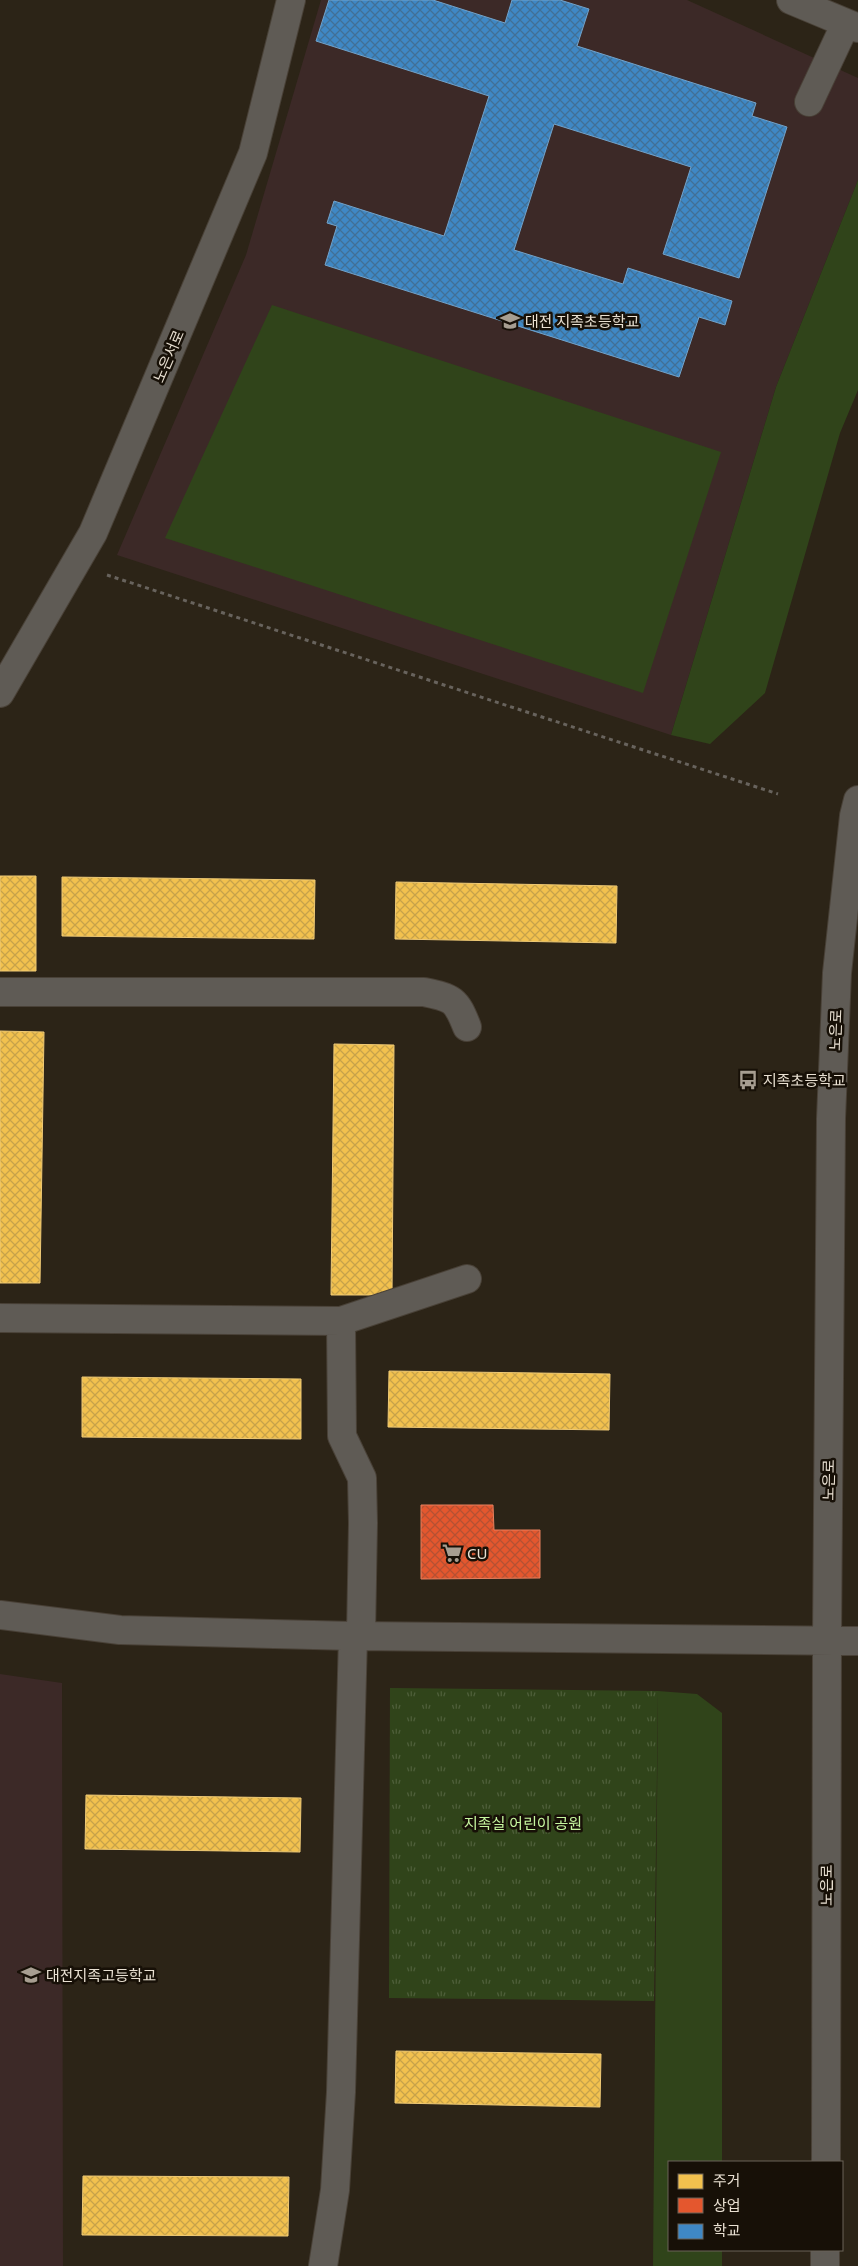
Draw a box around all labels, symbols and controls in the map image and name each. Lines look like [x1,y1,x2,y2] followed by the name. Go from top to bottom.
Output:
[499,310,521,332] school or university icon: 대전 지족초등학교
[525,311,639,331] place label: 대전 지족초등학교
[148,327,188,385] street label: 노은서로
[824,1009,846,1051] street label: 노은로
[737,1069,759,1091] bus stop icon: 지족초등학교
[763,1070,846,1090] place label: 지족초등학교
[818,1459,838,1501] street label: 노은로
[441,1542,463,1564] supermarket icon: CU
[467,1543,487,1563] place label: CU
[464,1813,582,1833] park label: 지족실 어린이 공원
[816,1864,836,1906] street label: 노은로
[20,1964,42,1986] school or university icon: 대전지족고등학교
[46,1965,156,1985] place label: 대전지족고등학교
[668,2161,843,2251] legend
[713,2170,741,2190] text: 주거
[713,2195,741,2215] text: 상업
[713,2220,741,2240] text: 학교

